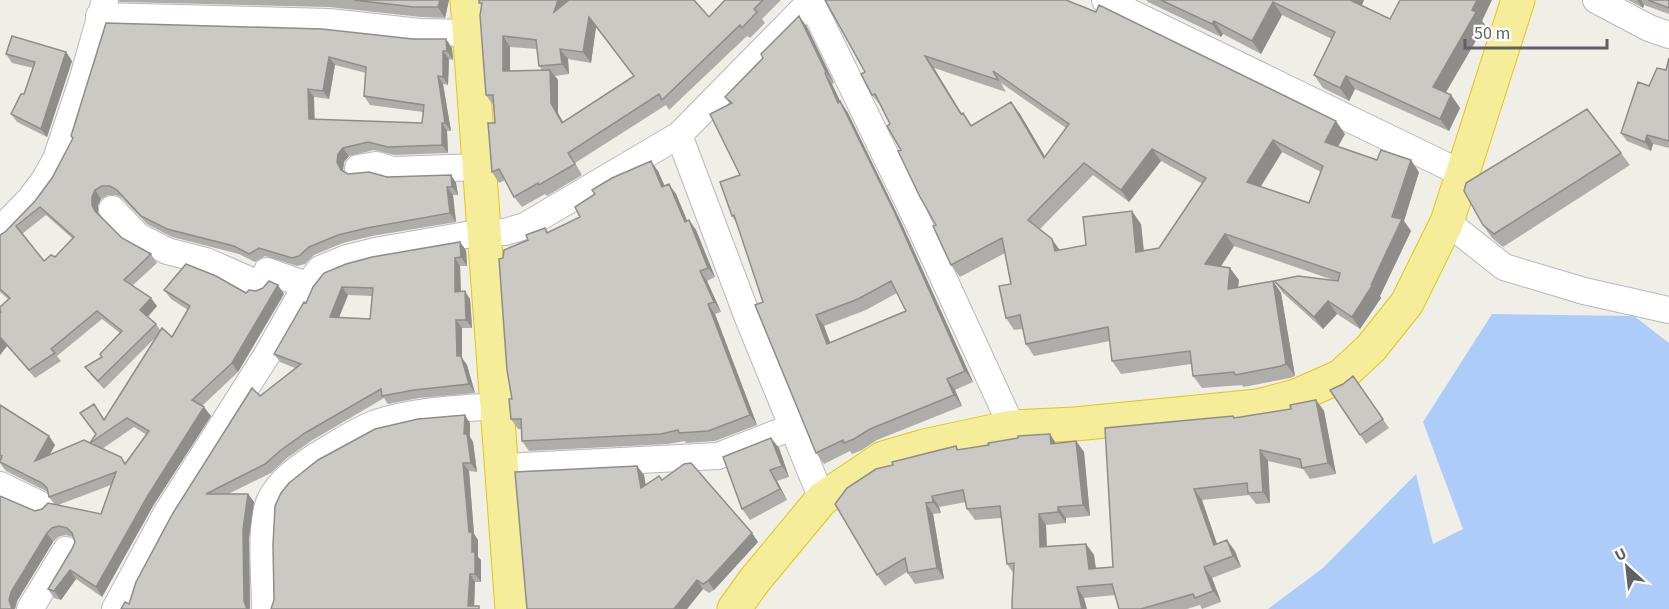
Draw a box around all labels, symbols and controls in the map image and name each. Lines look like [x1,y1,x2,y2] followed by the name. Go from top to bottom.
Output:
[1465,12,1608,50] scale bar
[1474,21,1510,46] text: 50 m
[1597,537,1657,597] north arrow
[1611,542,1630,567] text: U

